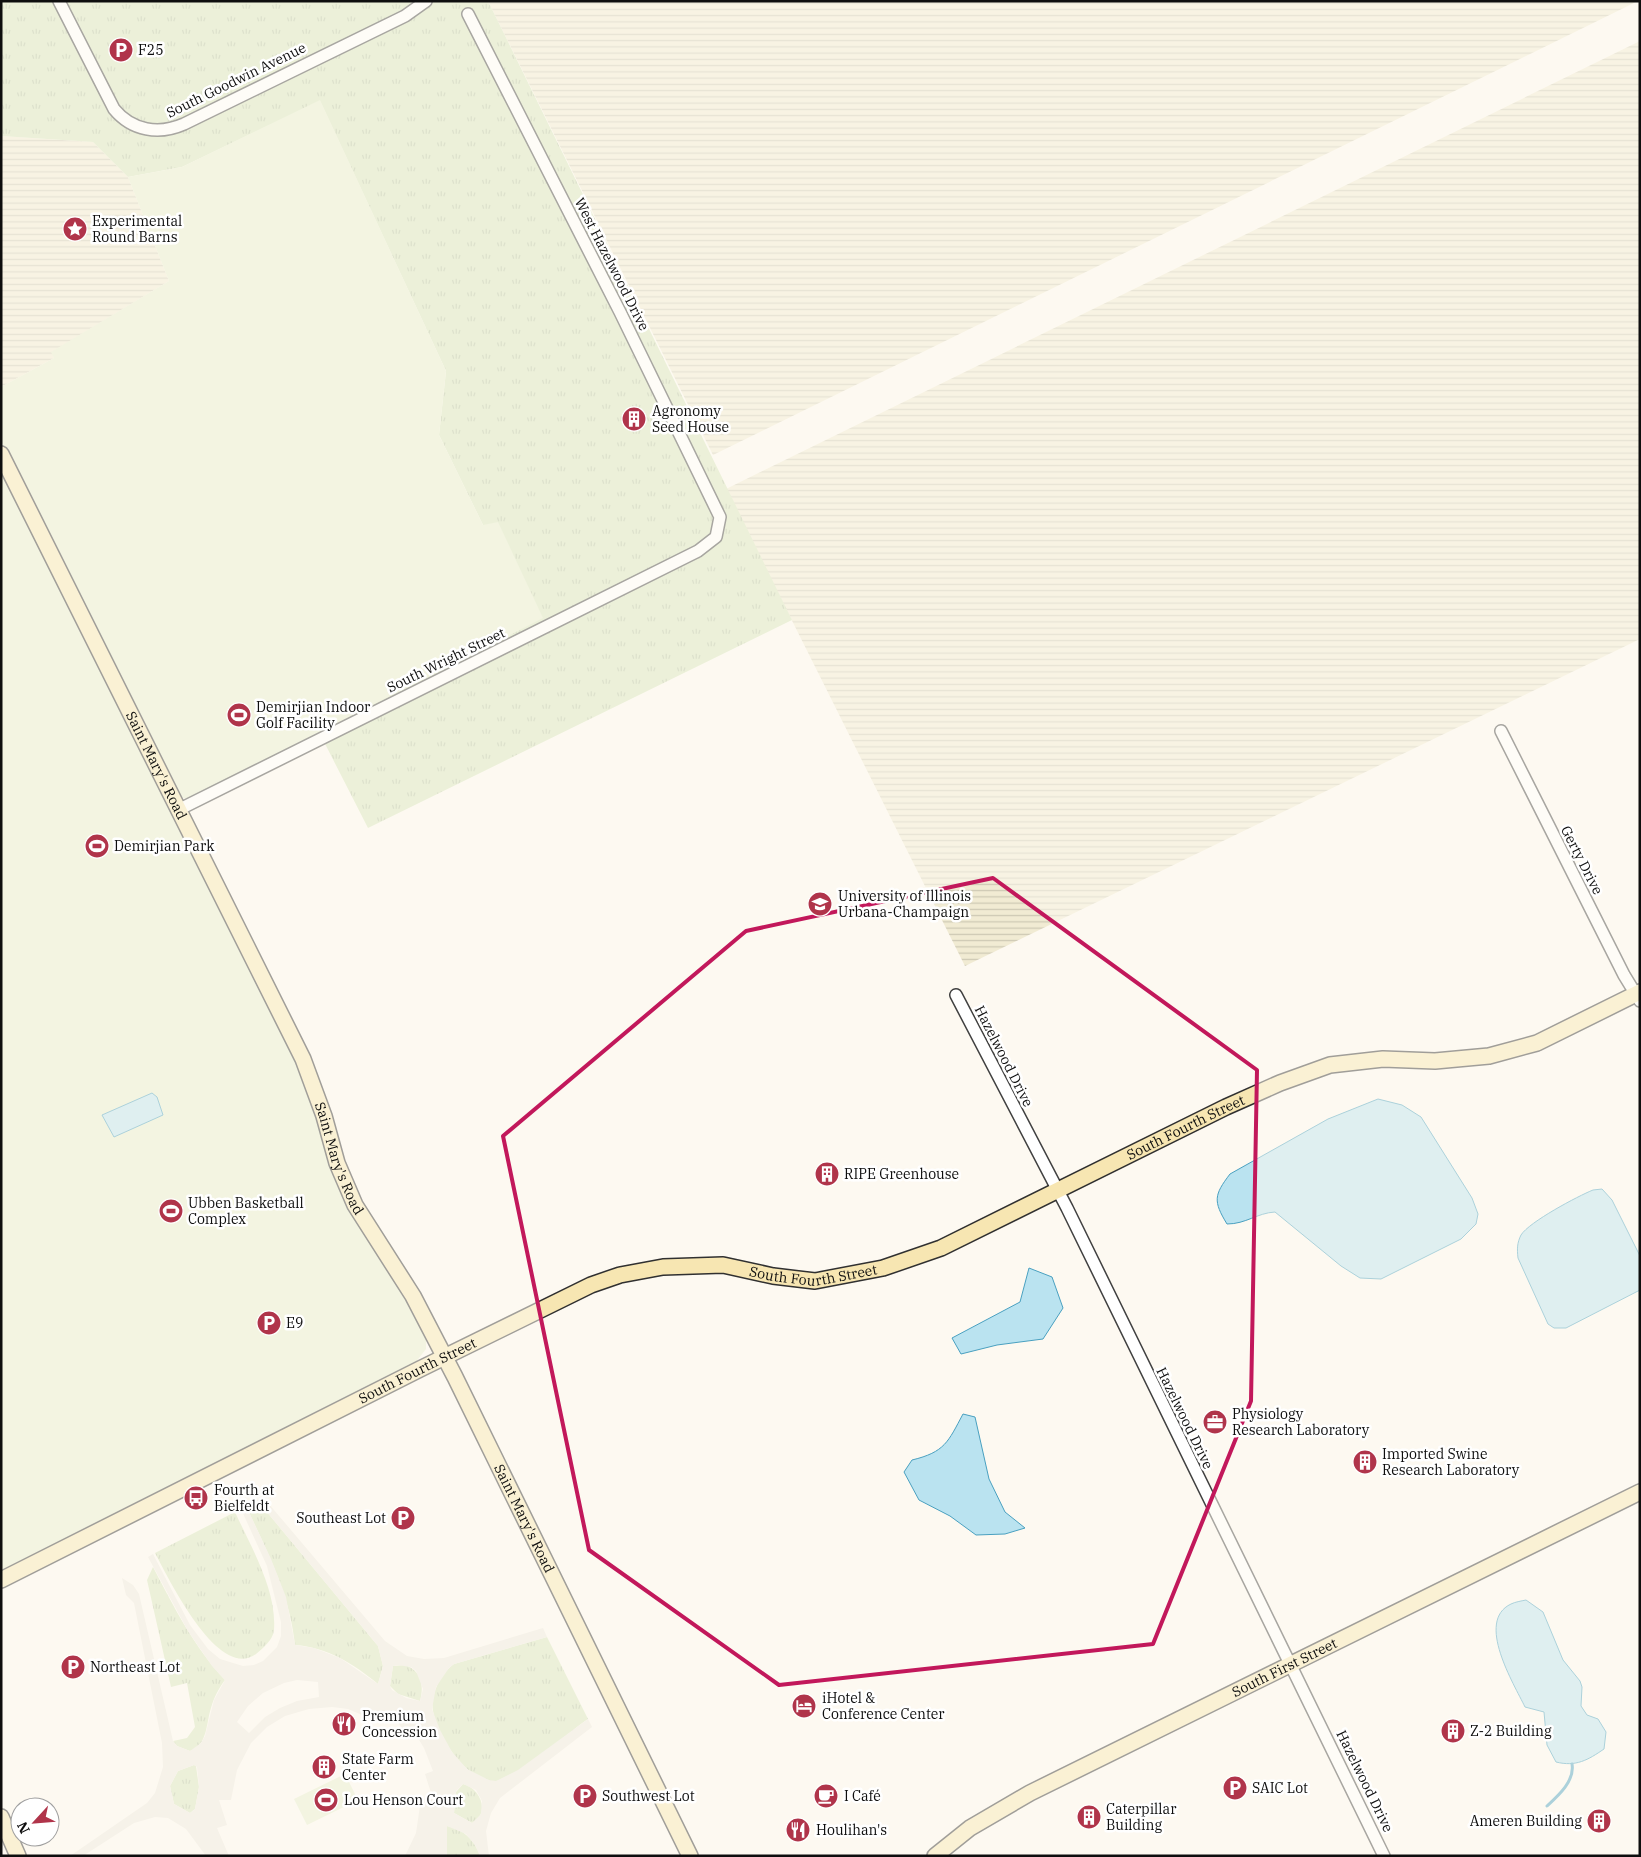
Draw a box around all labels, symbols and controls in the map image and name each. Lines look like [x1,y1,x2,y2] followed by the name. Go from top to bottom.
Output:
[108,37,134,63] parking icon: F25
[163,38,309,122] street label: South Goodwin Avenue
[138,41,164,59] place label: F25
[571,195,653,333] street label: West Hazelwood Drive
[92,212,182,246] place label: Experimental Round Barns
[62,216,88,242] place icon: Experimental Round Barns
[652,402,729,436] place label: Agronomy Seed House
[621,406,647,432] building icon: Agronomy Seed House
[384,624,508,696] street label: South Wright Street
[256,698,371,732] place label: Demirjian Indoor Golf Facility
[226,702,252,728] sports icon: Demirjian Indoor Golf Facility
[122,708,191,823] street label: Saint Mary's Road
[1557,823,1607,897] street label: Gerty Drive
[84,833,110,859] sports icon: Demirjian Park
[114,837,215,855] place label: Demirjian Park
[838,887,971,921] place label: University of Illinois Urbana-Champaign
[807,891,833,917] school or university icon: University of Illinois Urbana-Champaign
[971,1002,1037,1110] street label: Hazelwood Drive
[1124,1091,1247,1164] street label: South Fourth Street
[311,1100,368,1219] street label: Saint Mary's Road
[814,1161,840,1187] building icon: RIPE Greenhouse
[844,1165,959,1183] place label: RIPE Greenhouse
[188,1194,304,1228] place label: Ubben Basketball Complex
[158,1198,184,1224] sports icon: Ubben Basketball Complex
[748,1260,879,1290] street label: South Fourth Street
[256,1310,282,1336] parking icon: E9
[286,1314,303,1332] place label: E9
[355,1334,479,1408] street label: South Fourth Street
[1153,1364,1217,1472] street label: Hazelwood Drive
[1232,1405,1370,1439] place label: Physiology Research Laboratory
[1202,1409,1228,1435] office icon: Physiology Research Laboratory
[1382,1445,1520,1479] place label: Imported Swine Research Laboratory
[1352,1449,1378,1475] building icon: Imported Swine Research Laboratory
[490,1461,559,1576] street label: Saint Mary's Road
[214,1481,275,1515] place label: Fourth at Bielfeldt
[183,1485,209,1511] bus stop icon: Fourth at Bielfeldt
[390,1505,416,1531] parking icon: Southeast Lot
[296,1509,386,1527] place label: Southeast Lot
[1229,1634,1340,1701] street label: South First Street
[60,1654,86,1680] parking icon: Northeast Lot
[90,1658,180,1676] place label: Northeast Lot
[822,1689,945,1723] place label: iHotel & Conference Center
[791,1693,817,1719] hotel icon: iHotel & Conference Center
[362,1707,437,1741] place label: Premium Concession
[331,1711,357,1737] restaurant icon: Premium Concession
[1440,1718,1466,1744] building icon: Z-2 Building
[1470,1722,1552,1740] place label: Z-2 Building
[1333,1727,1397,1835] street label: Hazelwood Drive
[342,1750,414,1784] place label: State Farm Center
[311,1754,337,1780] building icon: State Farm Center
[1222,1775,1248,1801] parking icon: SAIC Lot
[1252,1779,1308,1797] place label: SAIC Lot
[572,1783,598,1809] parking icon: Southwest Lot
[813,1783,839,1809] cafe icon: I Café
[313,1787,339,1813] sports icon: Lou Henson Court
[602,1787,695,1805] place label: Southwest Lot
[844,1787,881,1805] place label: I Café
[344,1791,463,1809] place label: Lou Henson Court
[10,1797,60,1847] north arrow
[1106,1800,1177,1834] place label: Caterpillar Building
[1076,1804,1102,1830] building icon: Caterpillar Building
[1586,1808,1612,1834] building icon: Ameren Building
[1470,1812,1582,1830] place label: Ameren Building
[785,1817,811,1843] restaurant icon: Houlihan's
[13,1819,34,1837] text: N
[816,1821,887,1839] place label: Houlihan's

